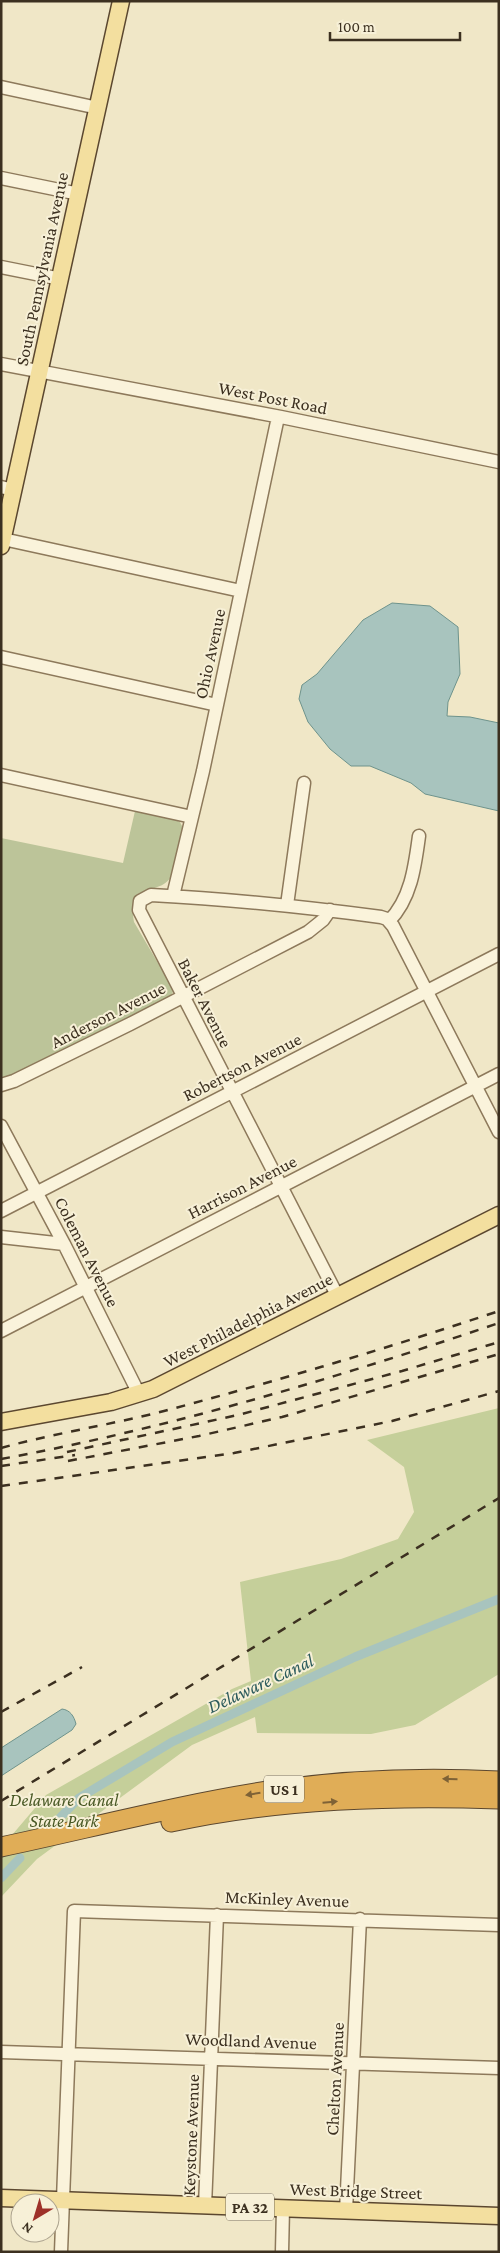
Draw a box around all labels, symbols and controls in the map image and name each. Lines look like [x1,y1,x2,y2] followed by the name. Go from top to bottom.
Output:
[330,10,460,42] scale bar
[338,19,375,35] text: 100 m
[12,170,72,368] street label: South Pennsylvania Avenue
[217,378,330,418] street label: West Post Road
[191,607,229,701] street label: Ohio Avenue
[174,955,236,1051] street label: Baker Avenue
[47,978,169,1052] street label: Anderson Avenue
[180,1029,305,1105] street label: Robertson Avenue
[184,1151,300,1223] street label: Harrison Avenue
[51,1194,123,1310] street label: Coleman Avenue
[160,1269,336,1371] street label: West Philadelphia Avenue
[204,1650,317,1717] water label: Delaware Canal
[442,1775,458,1783] one-way arrow
[264,1776,304,1802] road number: US 1
[10,1790,119,1831] park label: Delaware Canal State Park
[245,1790,261,1798] one-way arrow
[322,1797,338,1805] one-way arrow
[224,1887,350,1911] street label: McKinley Avenue
[322,2022,348,2136] street label: Chelton Avenue
[185,2029,317,2053] street label: Woodland Avenue
[179,2074,203,2196] street label: Keystone Avenue
[289,2179,424,2203] street label: West Bridge Street
[10,2193,60,2243] north arrow
[226,2194,274,2220] road number: PA 32
[18,2219,36,2237] text: N

